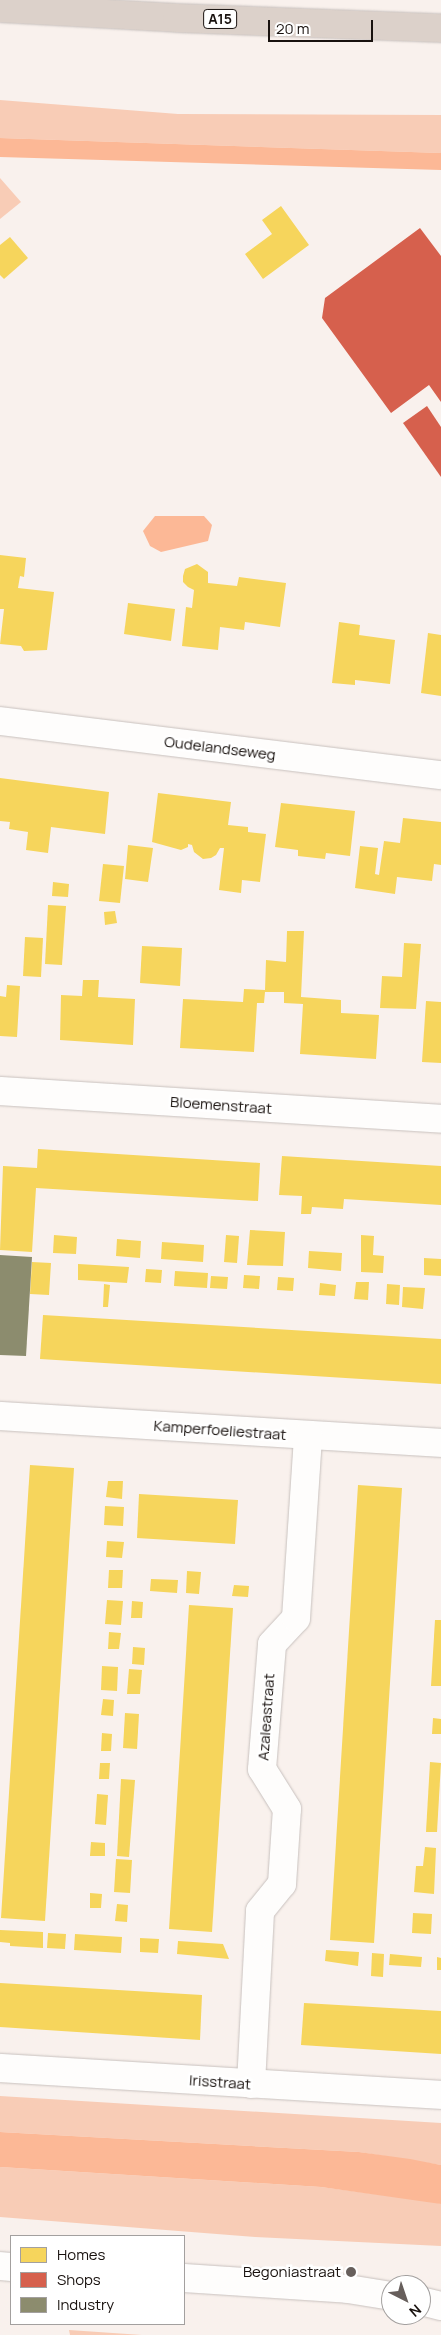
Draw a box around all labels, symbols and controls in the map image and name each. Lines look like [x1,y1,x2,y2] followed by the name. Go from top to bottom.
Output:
[202,8,238,30] road number: A15
[271,10,376,42] scale bar
[276,18,309,39] text: 20 m
[163,732,277,764] street label: Oudelandseweg
[170,1092,272,1118] street label: Bloemenstraat
[153,1416,287,1444] street label: Kamperfoeliestraat
[254,1673,278,1761] street label: Azaleastraat
[188,2071,252,2093] street label: Irisstraat
[10,2235,185,2325] legend
[57,2244,105,2265] text: Homes
[243,2263,341,2281] place label: Begoniastraat
[345,2266,357,2278] marker: Begoniastraat
[57,2269,101,2290] text: Shops
[381,2275,431,2325] north arrow
[57,2294,114,2315] text: Industry
[405,2300,426,2321] text: N

